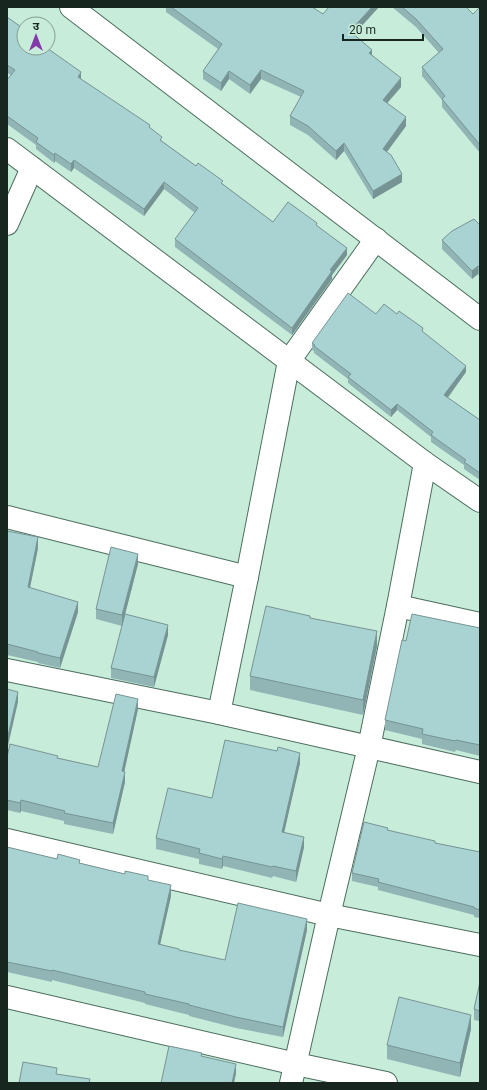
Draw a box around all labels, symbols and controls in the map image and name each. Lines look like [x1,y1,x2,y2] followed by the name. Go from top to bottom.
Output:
[16,16,56,56] north arrow
[343,16,423,42] scale bar
[33,20,40,33] text: उ
[349,23,376,37] text: 20 m

